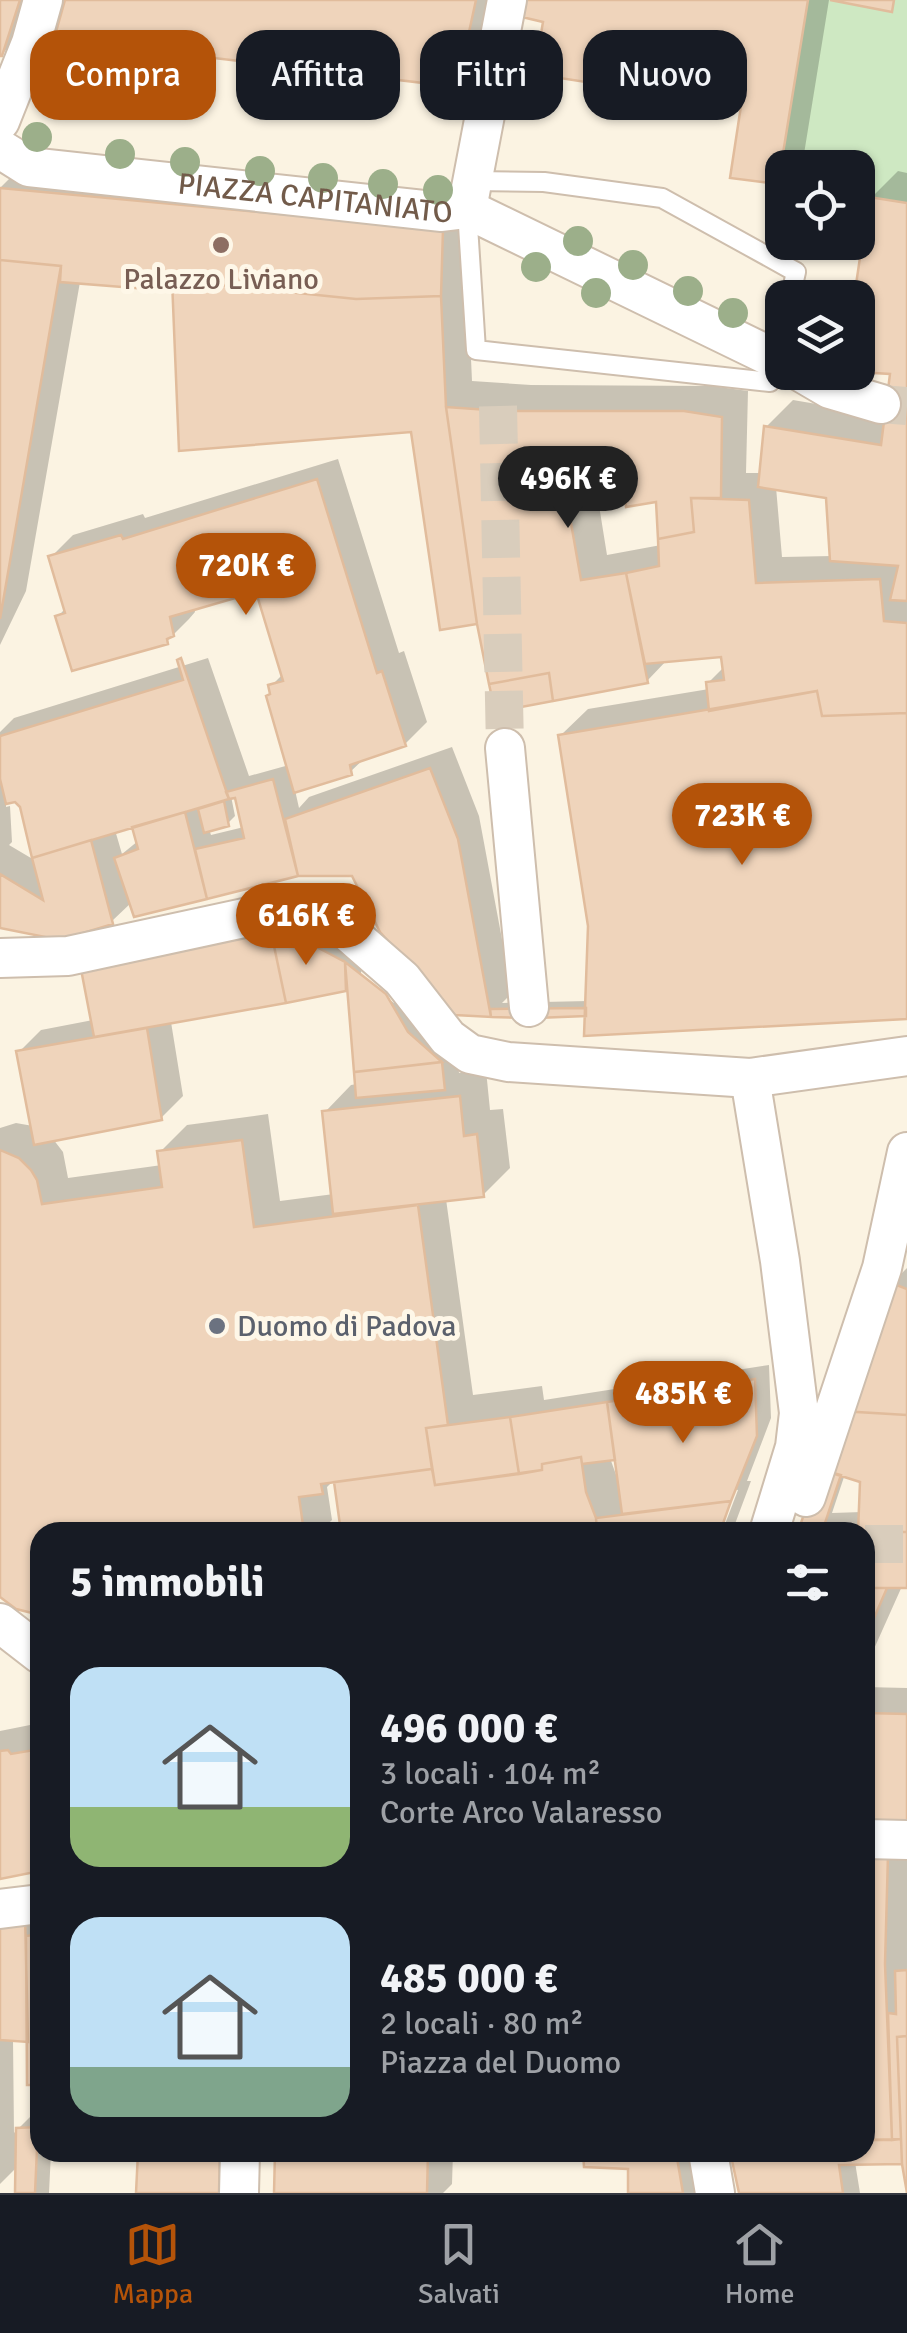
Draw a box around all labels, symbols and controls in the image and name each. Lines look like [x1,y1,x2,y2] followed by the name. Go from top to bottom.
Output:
[30,30,216,120] chip: Compra
[236,30,400,120] chip: Affitta
[420,30,563,120] chip: Filtri
[583,30,747,120] chip: Nuovo
[765,150,875,390] map controls
[765,150,875,260] button: locate
[176,165,455,232] street label: PIAZZA CAPITANIATO
[210,234,232,256] marker: Palazzo Liviano
[123,261,319,298] place label: Palazzo Liviano
[765,280,875,390] button: layers
[487,446,649,531] pin: 496K €
[520,459,616,498] text: 496K €
[165,533,327,618] pin: 720K €
[198,546,294,585] text: 720K €
[661,783,823,868] pin: 723K €
[694,796,790,835] text: 723K €
[225,883,387,968] pin: 616K €
[258,896,354,935] text: 616K €
[237,1308,457,1345] place label: Duomo di Padova
[206,1315,228,1337] marker: Duomo di Padova
[602,1361,764,1446] pin: 485K €
[635,1374,731,1413] text: 485K €
[780,1555,835,1610] icon: filters
[70,1557,264,1608] text: 5 immobili
[380,1703,557,1754] text: 496 000 €
[150,1707,270,1827] icon: home
[380,1754,601,1793] text: 3 locali · 104 m²
[380,1793,662,1832] text: Corte Arco Valaresso
[380,1953,557,2004] text: 485 000 €
[150,1957,270,2077] icon: home
[380,2004,584,2043] text: 2 locali · 80 m²
[380,2043,621,2082] text: Piazza del Duomo
[112,2217,193,2311] tab: Mappa
[418,2217,500,2311] tab: Salvati
[725,2217,795,2311] tab: Home

